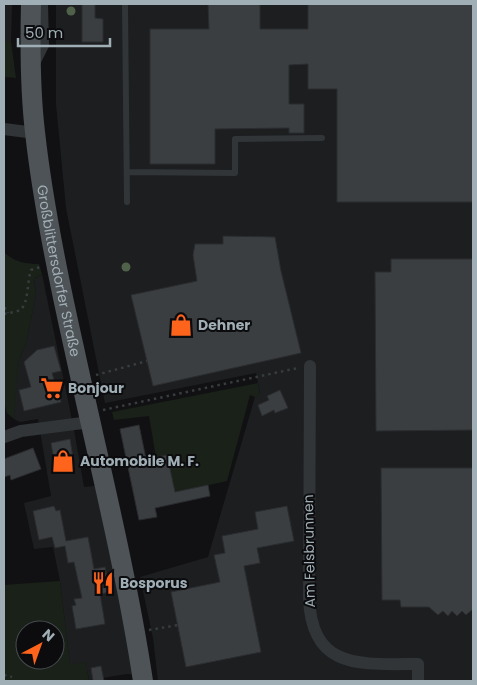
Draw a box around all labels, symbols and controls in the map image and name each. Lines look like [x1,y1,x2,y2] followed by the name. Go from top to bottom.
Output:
[18,15,110,47] scale bar
[25,22,63,43] text: 50 m
[32,183,86,359] street label: Großblittersdorfer Straße
[168,312,194,338] shop icon: Dehner
[198,315,250,335] place label: Dehner
[39,375,65,401] supermarket icon: Bonjour
[68,378,124,398] place label: Bonjour
[50,448,76,474] shop icon: Automobile M. F.
[80,451,199,471] place label: Automobile M. F.
[298,494,320,608] street label: Am Felsbrunnen
[90,570,116,596] restaurant icon: Bosporus
[120,573,188,593] place label: Bosporus
[15,620,65,670] north arrow
[38,624,59,646] text: N

